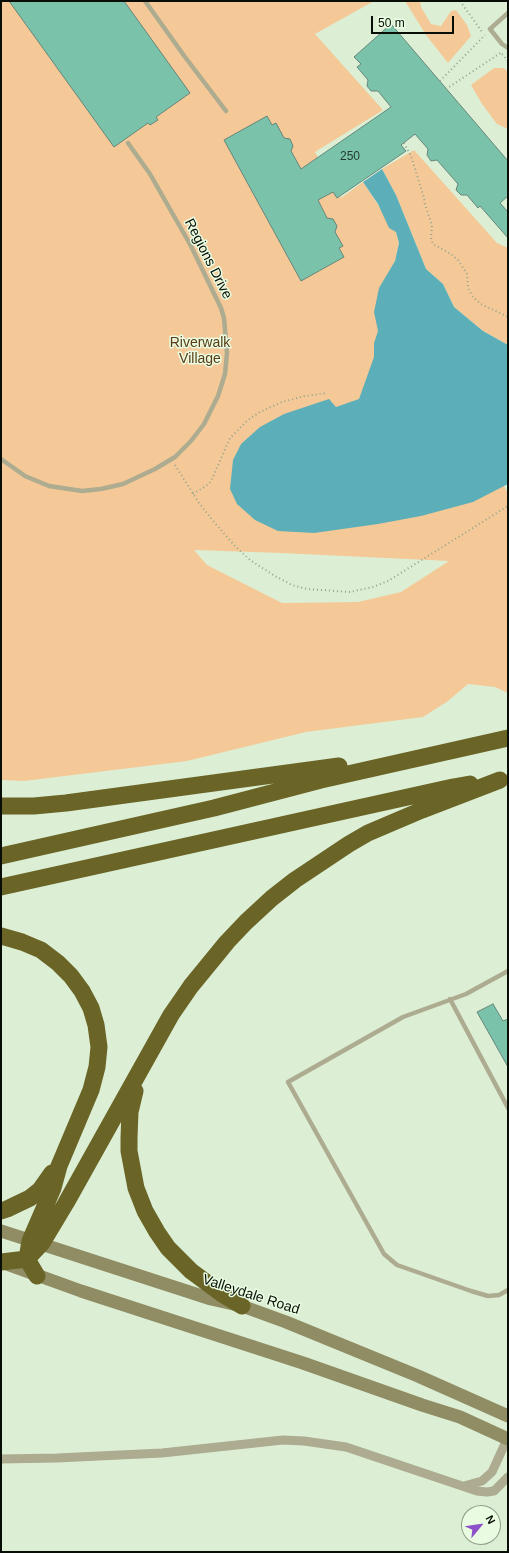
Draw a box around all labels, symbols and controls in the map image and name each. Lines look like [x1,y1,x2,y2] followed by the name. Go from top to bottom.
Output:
[373,8,456,34] scale bar
[378,16,405,30] text: 50 m
[340,150,360,164] house number: 250
[181,216,235,302] street label: Regions Drive
[170,335,230,368] park label: Riverwalk Village
[200,1271,302,1319] street label: Valleydale Road
[461,1505,501,1545] north arrow
[483,1513,498,1526] text: N

